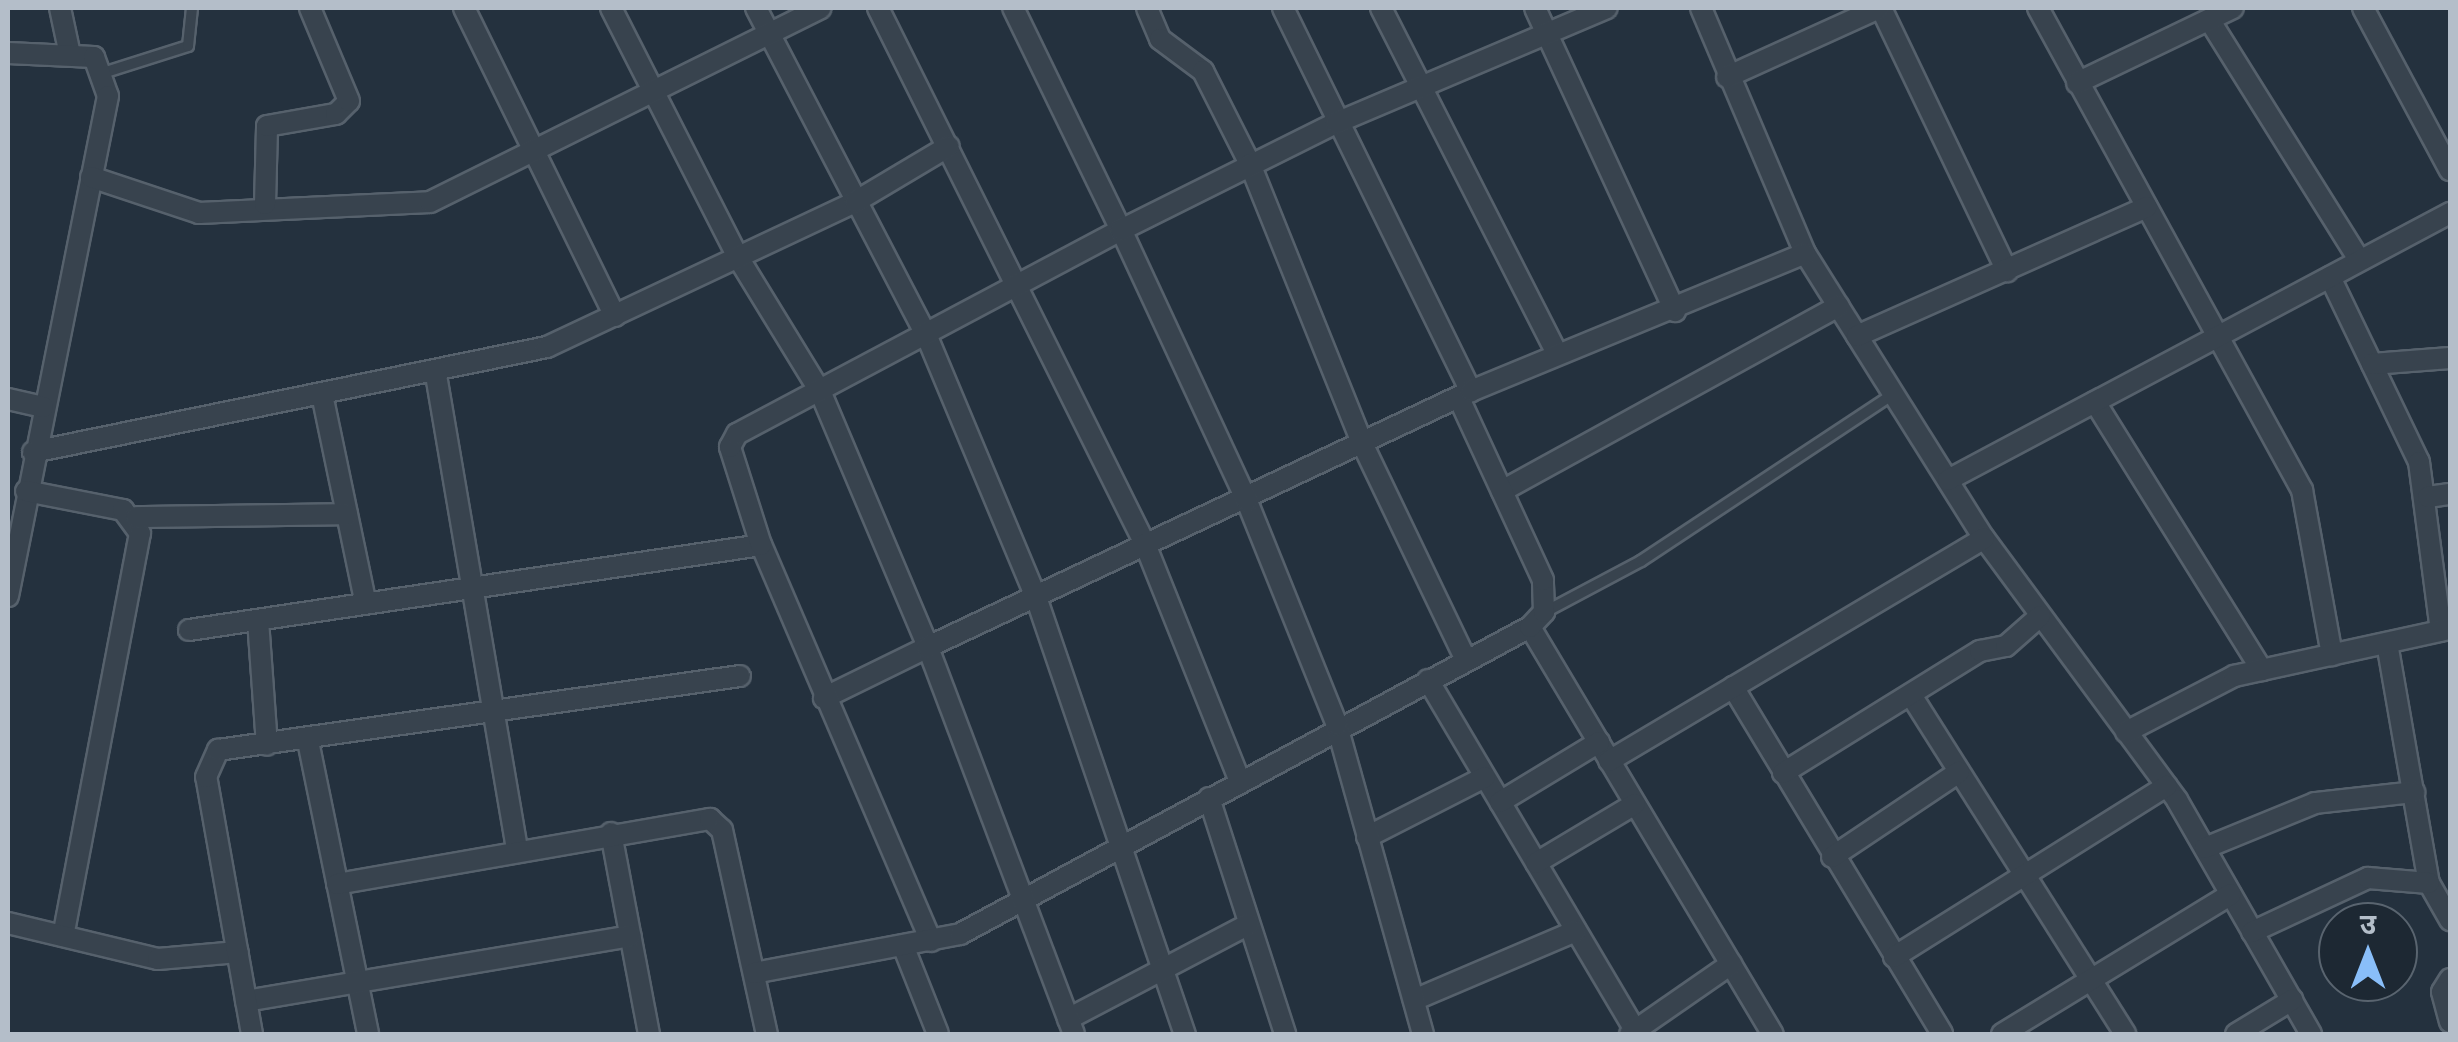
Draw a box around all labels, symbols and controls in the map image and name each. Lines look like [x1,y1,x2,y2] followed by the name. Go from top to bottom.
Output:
[2318,902,2418,1002] north arrow
[2360,907,2376,941] text: उ

